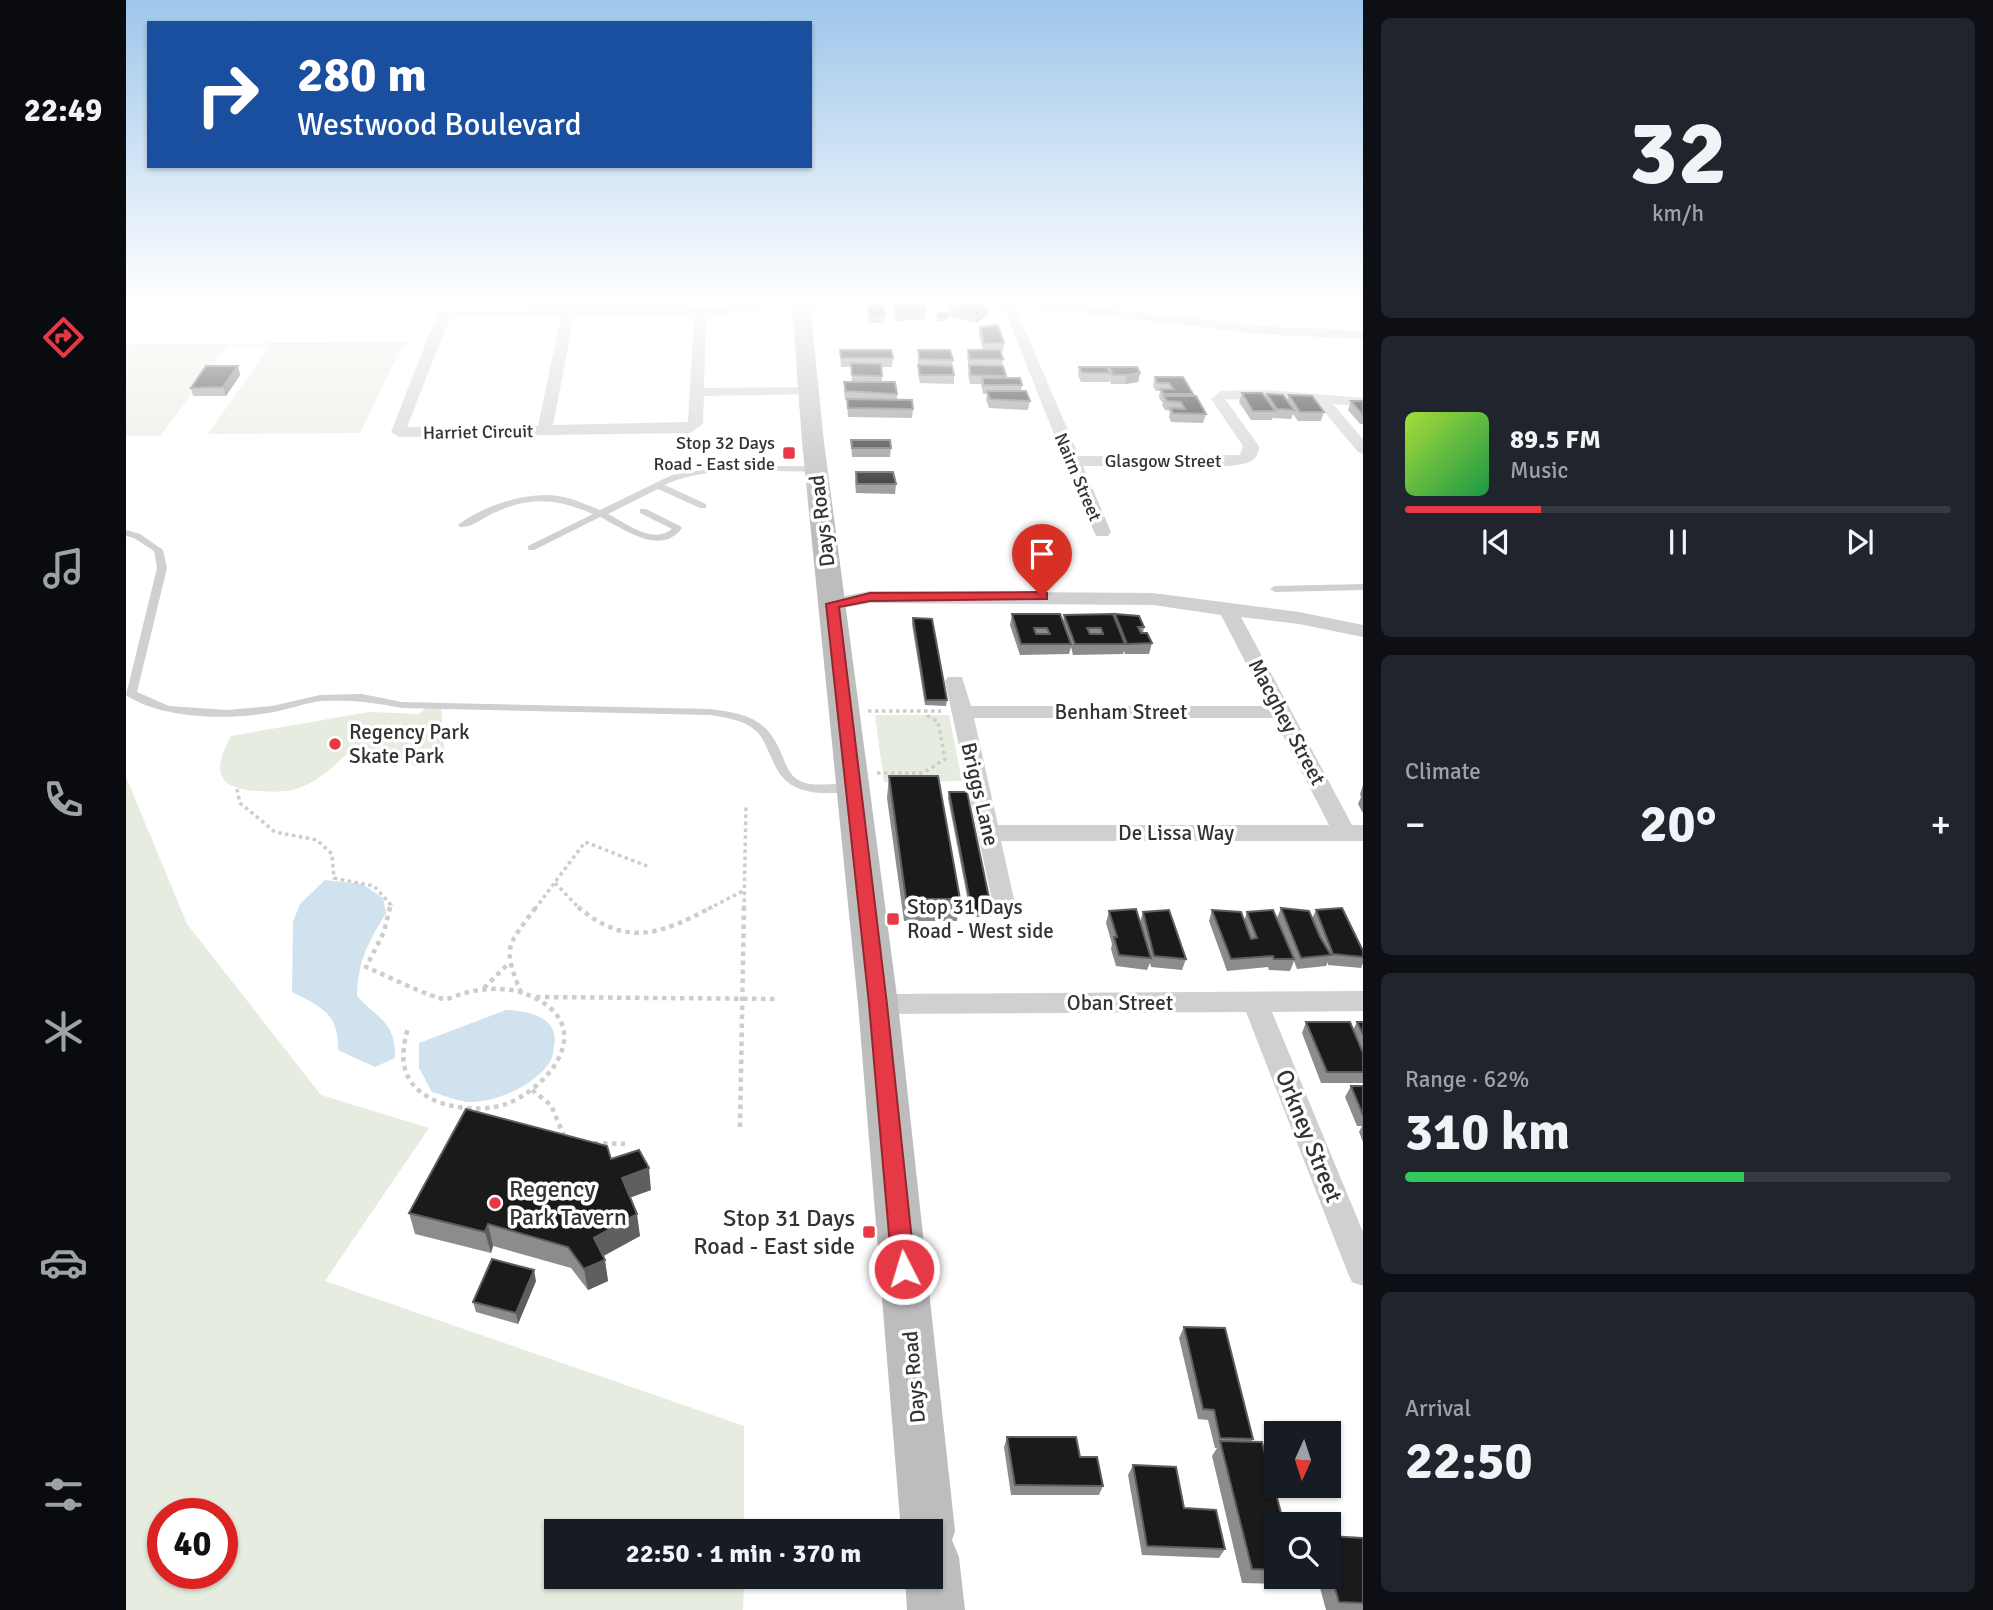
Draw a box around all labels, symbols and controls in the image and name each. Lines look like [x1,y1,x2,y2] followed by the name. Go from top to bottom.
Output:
[297,45,427,105] text: 280 m
[182,49,273,140] icon: right
[24,91,102,130] text: 22:49
[1629,97,1727,210] text: 32
[297,105,582,144] text: Westwood Boulevard
[1652,199,1704,228] text: km/h
[39,313,88,362] icon: directions
[423,420,533,444] street label: Harriet Circuit
[1510,424,1601,456] text: 89.5 FM
[1050,430,1106,524] street label: Nairn Street
[654,432,775,475] place label: Stop 32 Days Road - East side
[781,445,797,461] marker: Stop 32 Days Road - East side
[1105,450,1221,472] street label: Glasgow Street
[1510,456,1568,485] text: Music
[803,474,841,568] street label: Days Road
[1477,523,1515,561] icon: previous
[1659,523,1697,561] icon: pause
[1841,523,1879,561] icon: next
[1012,524,1072,596] pin
[1023,535,1061,573] icon: arrive
[39,544,88,593] icon: music
[1243,654,1331,790] street label: Macghey Street
[1055,699,1187,725] street label: Benham Street
[349,719,470,769] place label: Regency Park Skate Park
[327,736,343,752] marker: Regency Park Skate Park
[955,740,1005,848] street label: Briggs Lane
[1405,757,1481,786] text: Climate
[39,775,88,824] icon: phone
[1640,792,1716,856] text: 20°
[1405,801,1426,848] text: −
[1930,801,1951,848] text: +
[1118,820,1234,846] street label: De Lissa Way
[907,894,1054,944] place label: Stop 31 Days Road - West side
[885,911,901,927] marker: Stop 31 Days Road - West side
[1067,990,1173,1016] street label: Oban Street
[39,1007,88,1056] icon: climate
[1269,1065,1349,1207] street label: Orkney Street
[1405,1065,1529,1094] text: Range · 62%
[1405,1100,1570,1164] text: 310 km
[509,1174,627,1232] place label: Regency Park Tavern
[487,1195,503,1211] marker: Regency Park Tavern
[693,1203,855,1261] place label: Stop 31 Days Road - East side
[861,1224,877,1240] marker: Stop 31 Days Road - East side
[867,1232,941,1306] position arrow
[39,1238,88,1287] icon: car
[897,1330,931,1424] street label: Days Road
[1405,1394,1471,1423] text: Arrival
[1264,1421,1340,1498] north arrow
[1264,1421,1341,1589] map controls
[1405,1429,1533,1493] text: 22:50
[39,1470,88,1519] icon: filters
[147,1498,238,1589] speed limit sign: 40
[1264,1512,1341,1589] button: search
[626,1538,861,1570] text: 22:50 · 1 min · 370 m

